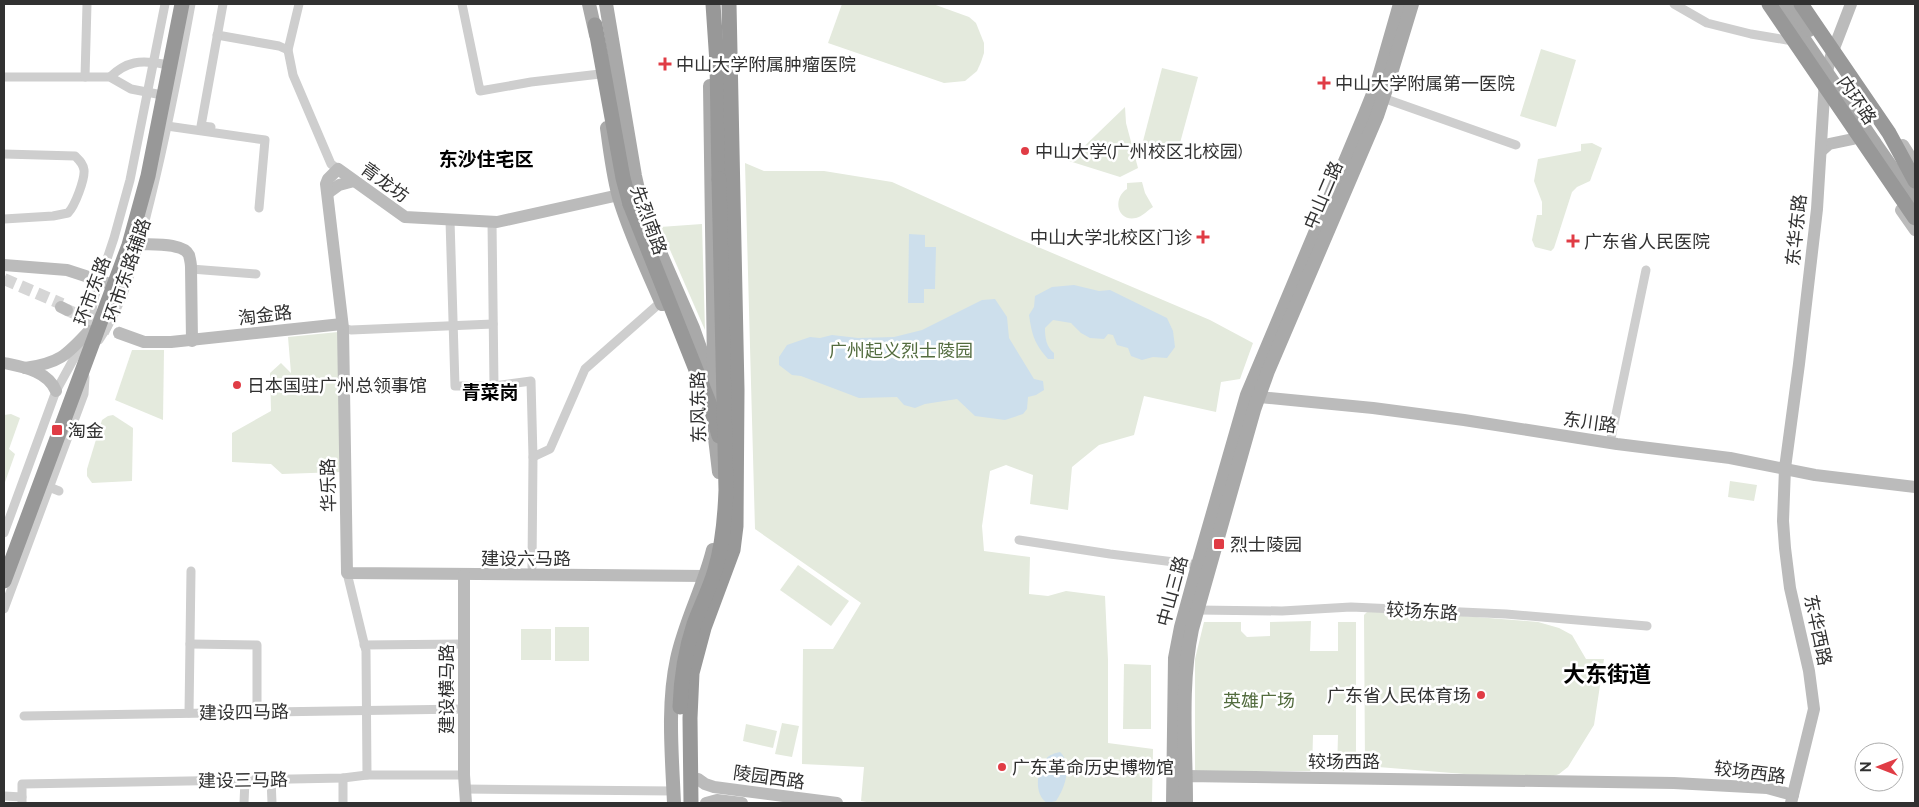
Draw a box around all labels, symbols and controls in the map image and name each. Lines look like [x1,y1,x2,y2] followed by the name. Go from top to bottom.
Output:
[676,54,856,75] place label: 中山大学附属肿瘤医院
[658,57,672,71] marker: 中山大学附属肿瘤医院
[1833,72,1881,128] street label: 内环路
[1335,73,1515,94] place label: 中山大学附属第一医院
[1317,76,1331,90] marker: 中山大学附属第一医院
[1035,141,1243,162] place label: 中山大学(广州校区北校园)
[1019,145,1031,157] marker: 中山大学(广州校区北校园)
[438,148,534,170] district label: 东沙住宅区
[357,158,413,206] street label: 青龙坊
[1299,158,1347,232] street label: 中山二路
[627,183,671,257] street label: 先烈南路
[1782,193,1810,267] street label: 东华东路
[99,216,155,324] street label: 环市东路辅路
[1030,227,1192,248] place label: 中山大学北校区门诊
[1196,230,1210,244] marker: 中山大学北校区门诊
[1584,231,1710,252] place label: 广东省人民医院
[1566,234,1580,248] marker: 广东省人民医院
[70,254,114,328] street label: 环市东路
[237,301,293,329] street label: 淘金路
[829,340,973,361] park label: 广州起义烈士陵园
[687,371,709,443] street label: 东风东路
[247,375,427,396] place label: 日本国驻广州总领事馆
[231,379,243,391] marker: 日本国驻广州总领事馆
[461,381,519,403] district label: 青菜岗
[1562,408,1618,436] street label: 东川路
[68,420,104,441] place label: 淘金
[50,423,64,437] marker: 淘金
[317,458,339,512] street label: 华乐路
[1230,534,1302,555] place label: 烈士陵园
[1212,537,1226,551] marker: 烈士陵园
[481,548,571,569] street label: 建设六马路
[1153,554,1191,628] street label: 中山三路
[1800,593,1836,667] street label: 东华西路
[1385,599,1459,623] street label: 较场东路
[436,644,457,734] street label: 建设横马路
[1563,661,1651,687] district label: 大东街道
[1327,685,1471,706] place label: 广东省人民体育场
[1475,689,1487,701] marker: 广东省人民体育场
[1223,690,1295,711] park label: 英雄广场
[199,701,289,723] street label: 建设四马路
[1854,742,1904,792] north arrow
[1308,751,1380,772] street label: 较场西路
[1012,757,1174,778] place label: 广东革命历史博物馆
[1713,757,1787,787] street label: 较场西路
[996,761,1008,773] marker: 广东革命历史博物馆
[732,762,806,792] street label: 陵园西路
[1858,762,1874,772] text: N
[198,769,288,791] street label: 建设三马路

